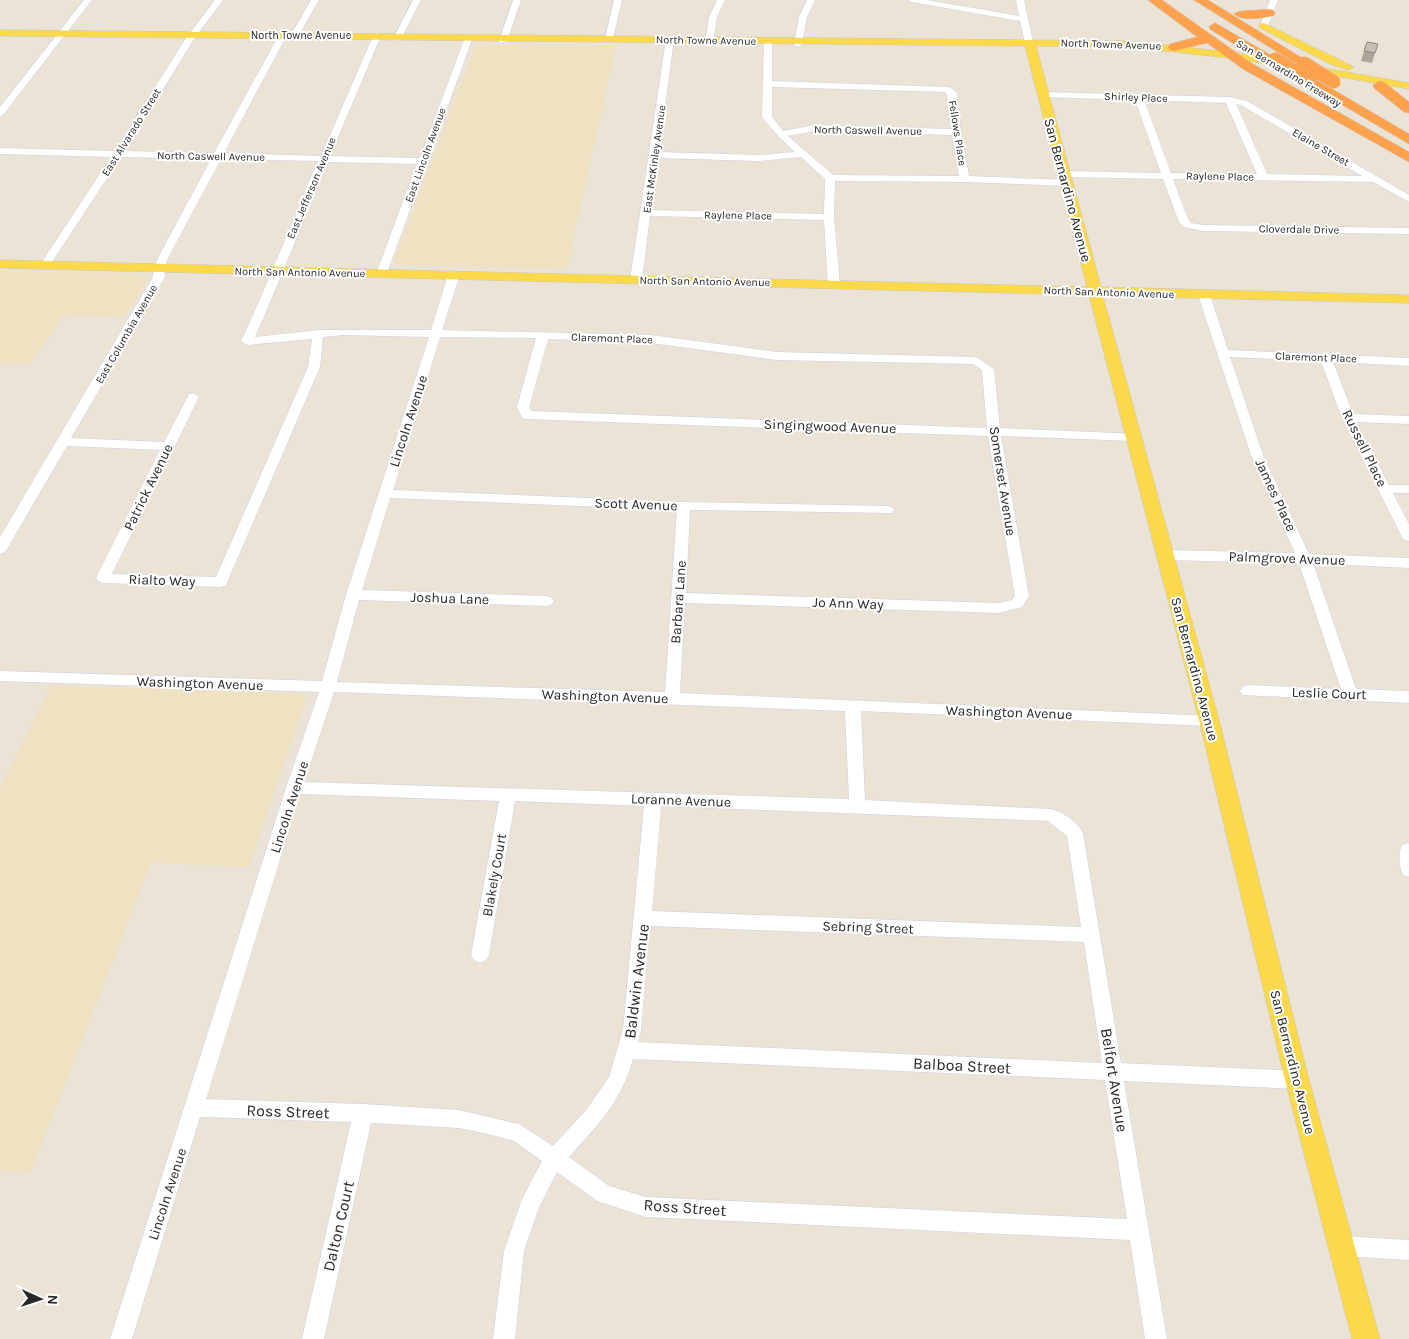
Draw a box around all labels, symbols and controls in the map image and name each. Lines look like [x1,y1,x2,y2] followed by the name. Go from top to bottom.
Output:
[251,29,352,42] street label: North Towne Avenue
[656,33,757,48] street label: North Towne Avenue
[1060,36,1162,53] street label: North Towne Avenue
[1234,37,1344,110] street label: San Bernardino Freeway
[99,86,164,179] street label: East Alvarado Street
[1104,90,1168,105] street label: Shirley Place
[946,99,969,167] street label: Fellows Place
[640,104,669,214] street label: East McKinley Avenue
[402,106,449,204] street label: East Lincoln Avenue
[1040,116,1095,264] street label: San Bernardino Avenue
[814,123,922,138] street label: North Caswell Avenue
[1290,126,1352,169] street label: Elaine Street
[284,135,339,241] street label: East Jefferson Avenue
[157,149,265,164] street label: North Caswell Avenue
[1186,169,1254,184] street label: Raylene Place
[704,208,772,223] street label: Raylene Place
[1259,222,1340,237] street label: Cloverdale Drive
[235,265,366,280] street label: North San Antonio Avenue
[640,274,771,289] street label: North San Antonio Avenue
[93,282,160,386] street label: East Columbia Avenue
[1043,284,1175,301] street label: North San Antonio Avenue
[571,331,653,346] street label: Claremont Place
[1275,350,1357,365] street label: Claremont Place
[386,373,431,469] street label: Lincoln Avenue
[1339,407,1391,490] street label: Russell Place
[763,416,897,437] street label: Singingwood Avenue
[985,425,1020,537] street label: Somerset Avenue
[120,441,177,533] street label: Patrick Avenue
[1251,456,1300,534] street label: James Place
[594,495,678,514] street label: Scott Avenue
[1228,548,1346,569] street label: Palmgrove Avenue
[667,560,690,644] street label: Barbara Lane
[128,571,196,590] street label: Rialto Way
[410,589,490,608] street label: Joshua Lane
[812,594,884,613] street label: Jo Ann Way
[1167,595,1222,743] street label: San Bernardino Avenue
[136,673,264,694] street label: Washington Avenue
[1291,684,1367,703] street label: Leslie Court
[541,686,669,707] street label: Washington Avenue
[945,702,1073,723] street label: Washington Avenue
[267,759,312,855] street label: Lincoln Avenue
[630,790,731,811] street label: Loranne Avenue
[479,832,510,918] street label: Blakely Court
[822,917,914,938] street label: Sebring Street
[620,923,653,1039] street label: Baldwin Avenue
[1266,988,1319,1136] street label: San Bernardino Avenue
[1097,1027,1132,1133] street label: Belfort Avenue
[913,1053,1011,1078] street label: Balboa Street
[246,1101,330,1122] street label: Ross Street
[145,1146,190,1242] street label: Lincoln Avenue
[319,1179,358,1273] street label: Dalton Court
[643,1195,727,1220] street label: Ross Street
[15,1274,65,1324] north arrow
[44,1294,61,1305] text: N

